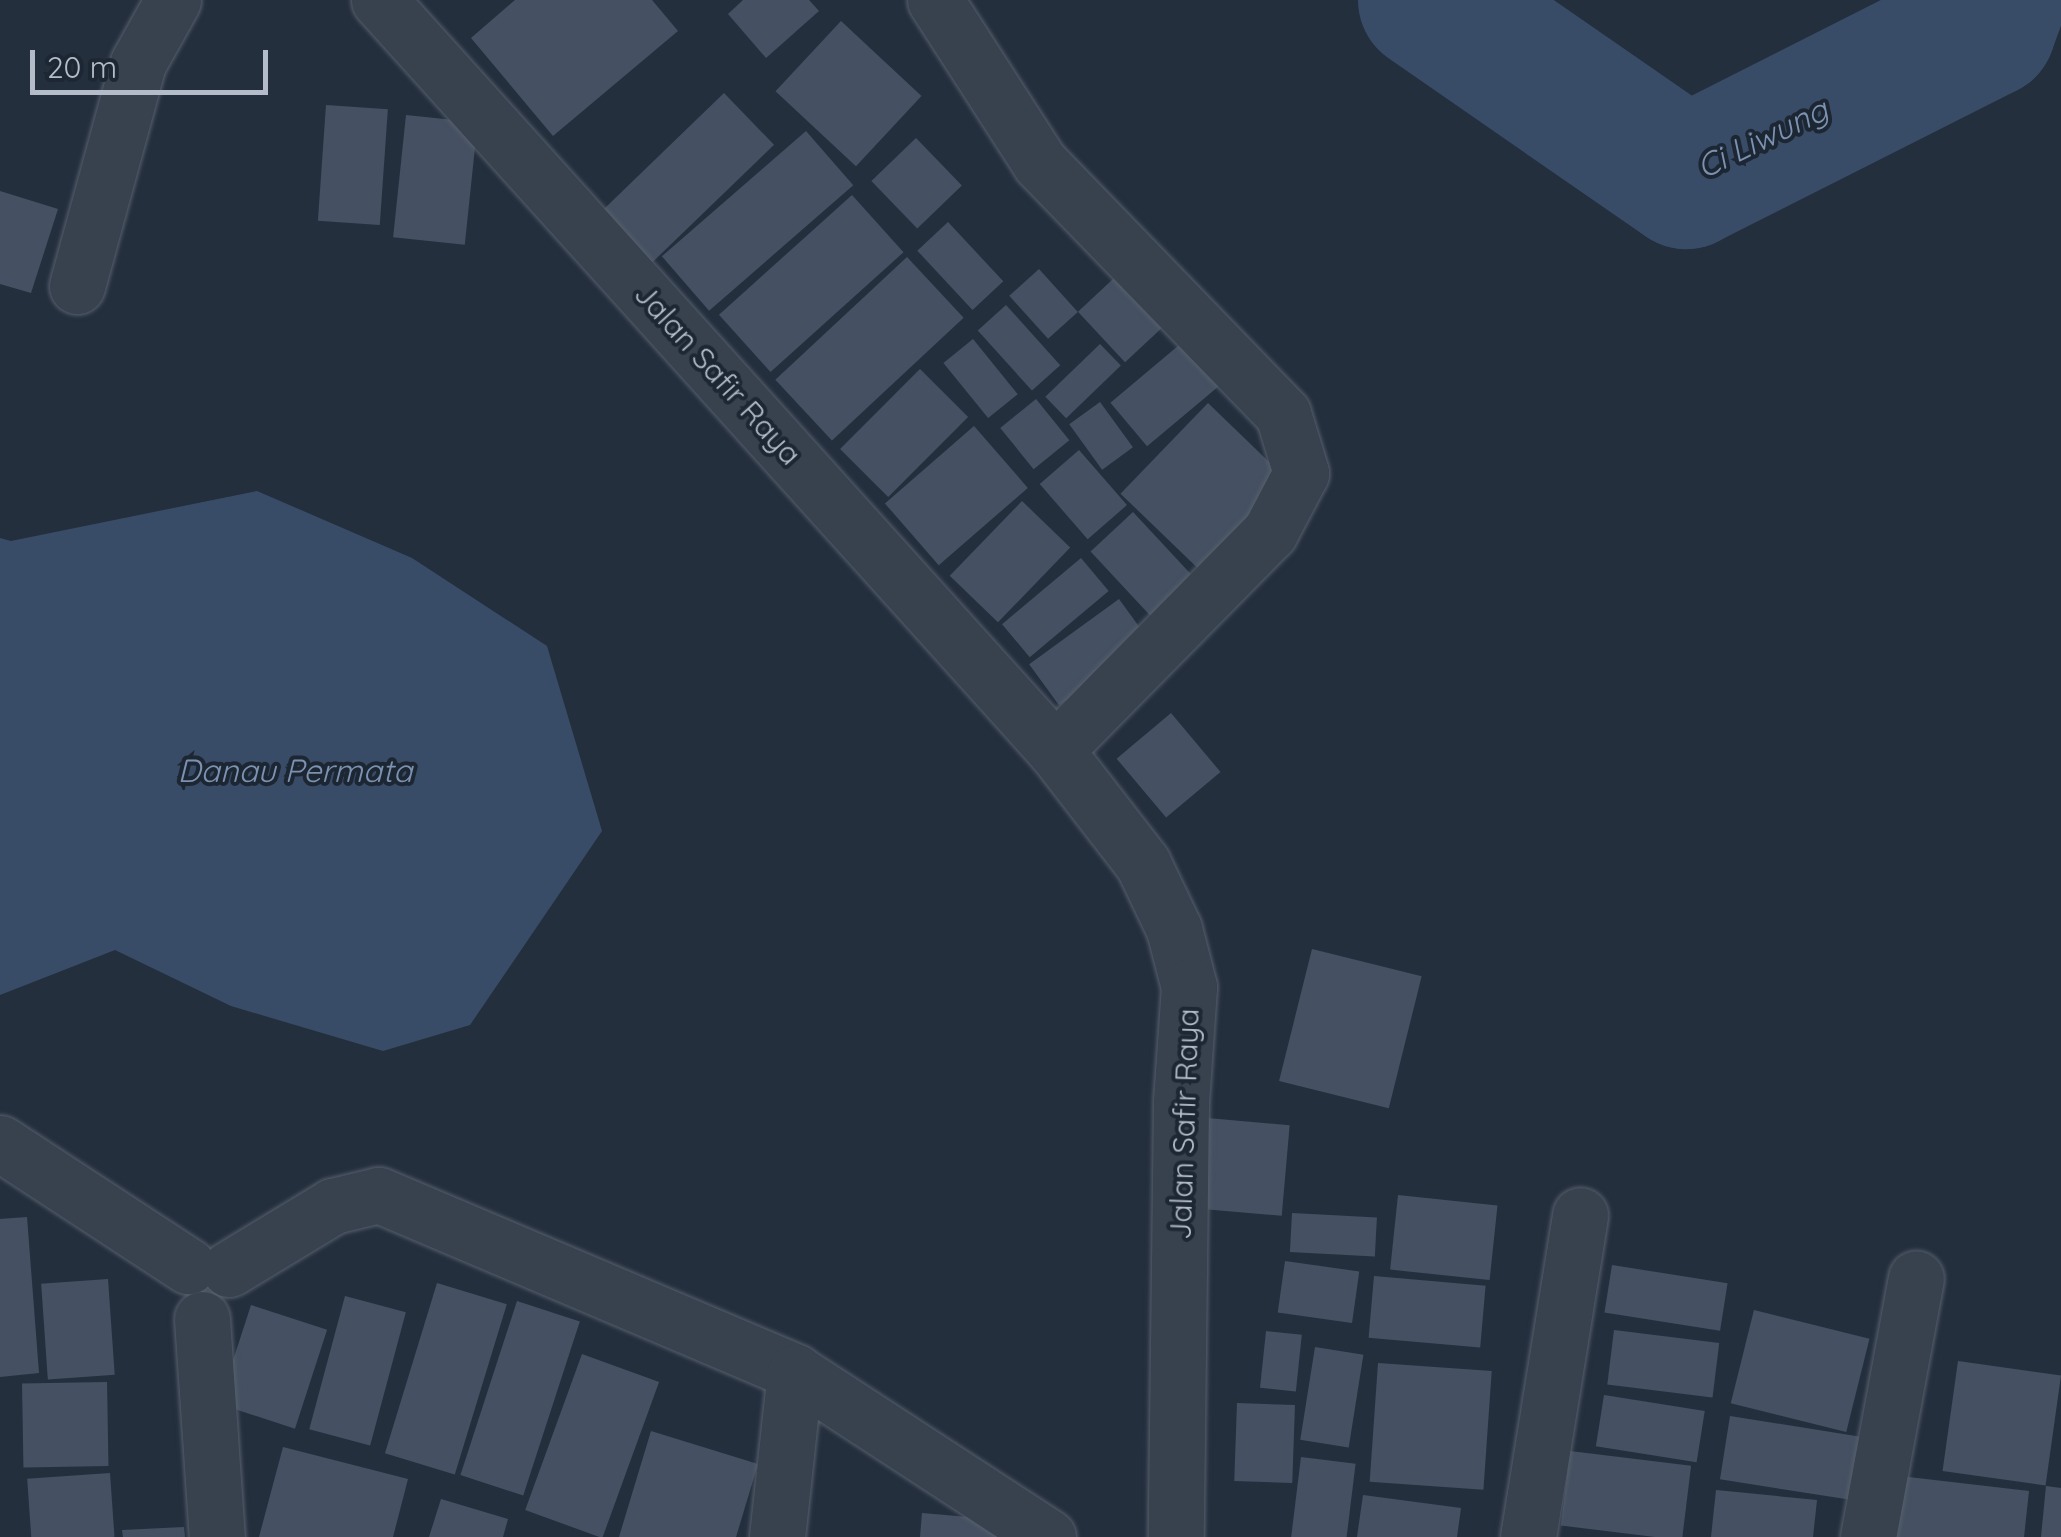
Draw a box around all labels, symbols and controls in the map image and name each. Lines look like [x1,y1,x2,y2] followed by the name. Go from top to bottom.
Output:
[35,30,272,92] scale bar
[47,48,117,86] text: 20 m
[1690,90,1834,186] water label: Ci Liwung
[627,276,809,472] street label: Jalan Safir Raya
[178,751,412,789] water label: Danau Permata
[1162,1008,1206,1240] street label: Jalan Safir Raya

